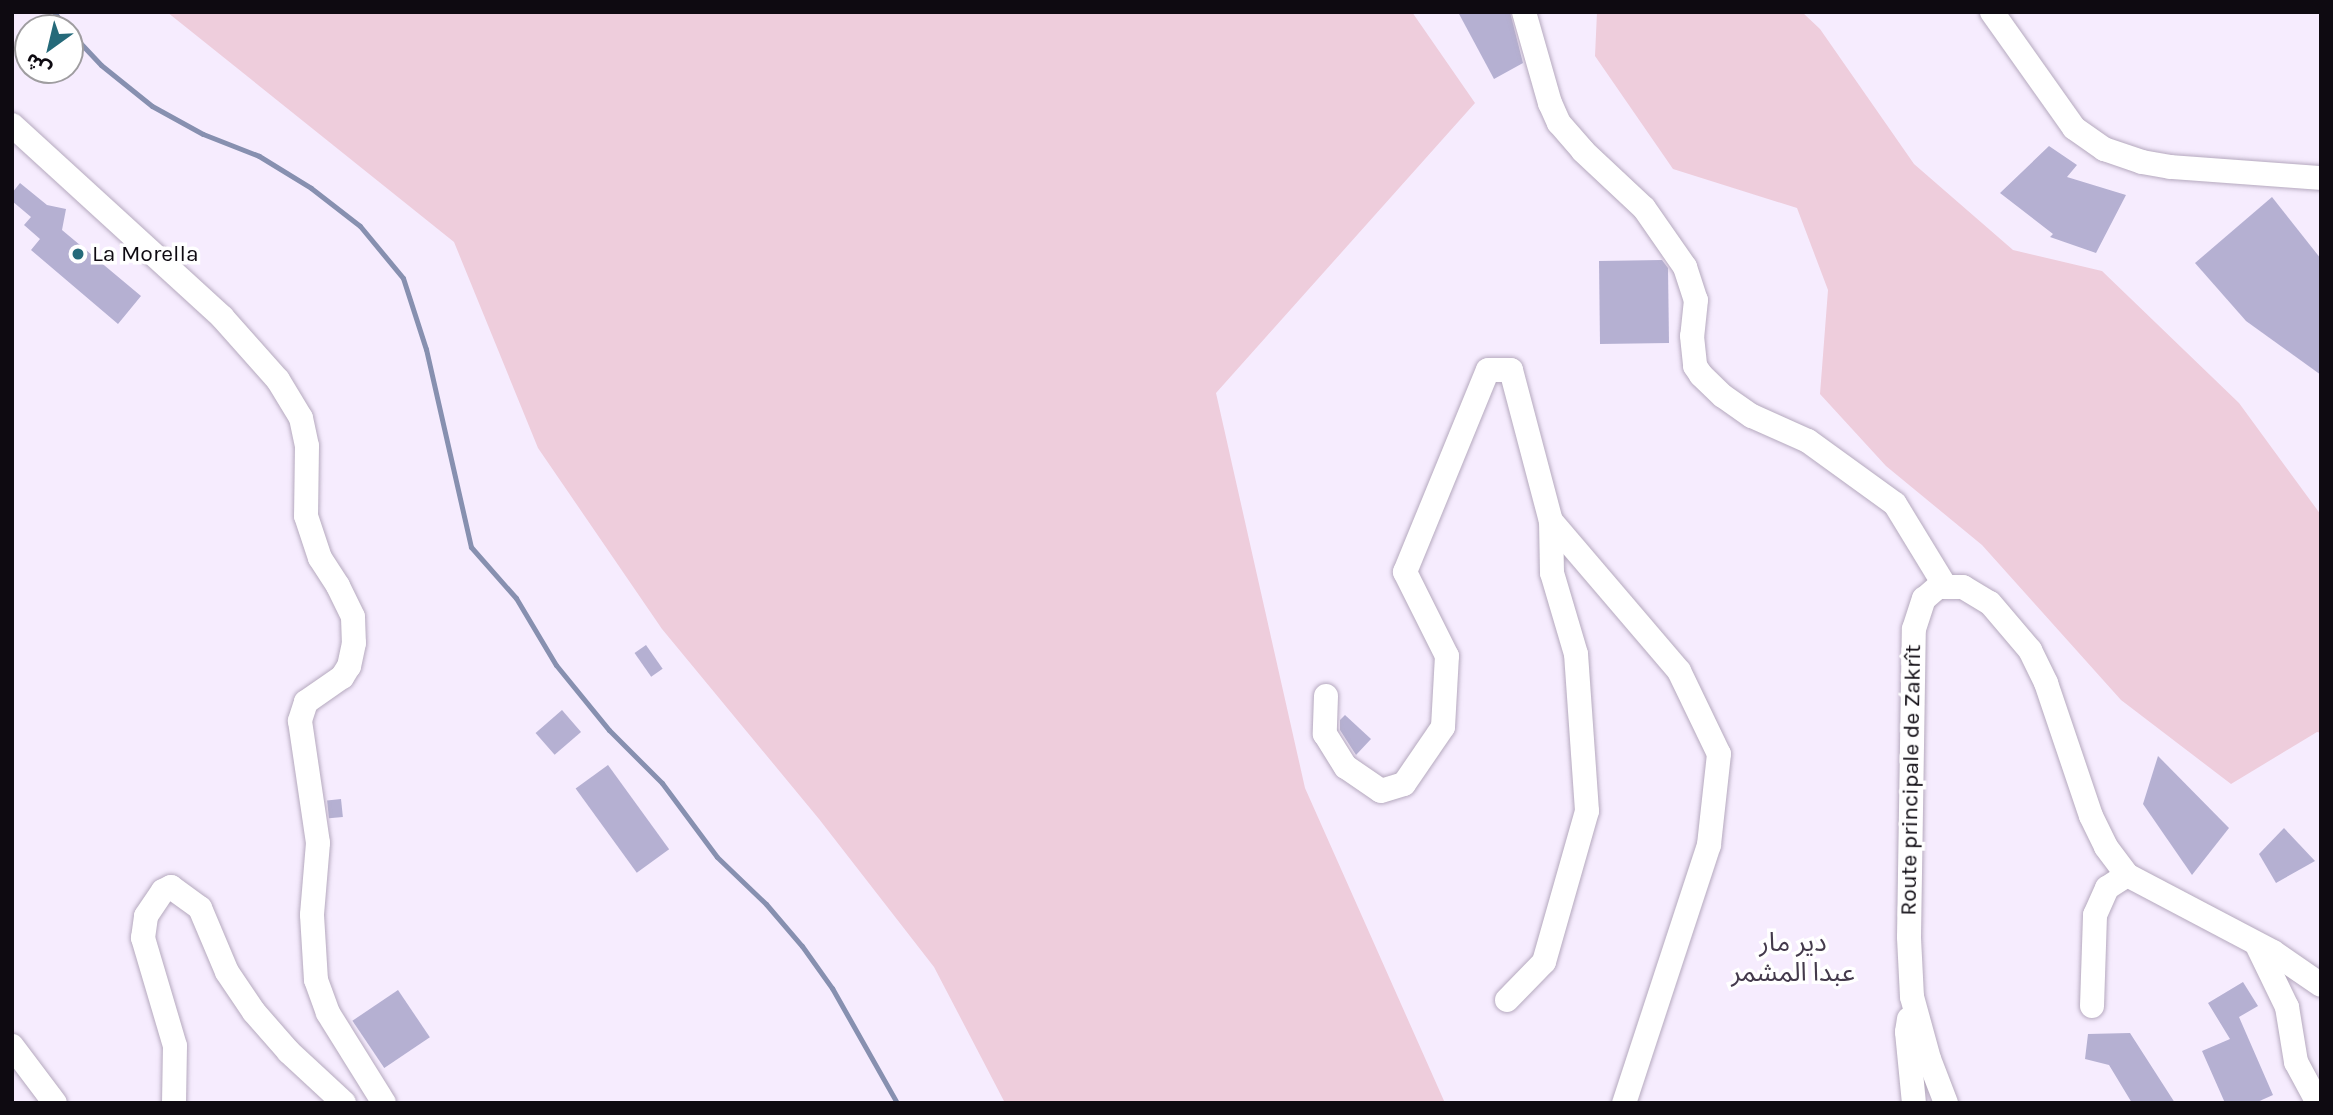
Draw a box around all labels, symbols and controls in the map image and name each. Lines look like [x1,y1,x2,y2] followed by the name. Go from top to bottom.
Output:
[14,14,84,84] north arrow
[21,48,55,81] text: ش
[92,240,199,268] place label: La Morella
[70,246,86,262] marker: La Morella
[1895,644,1927,916] street label: Route principale de Zakrît
[1731,927,1855,988] district label: دير مار عبدا المشمر

